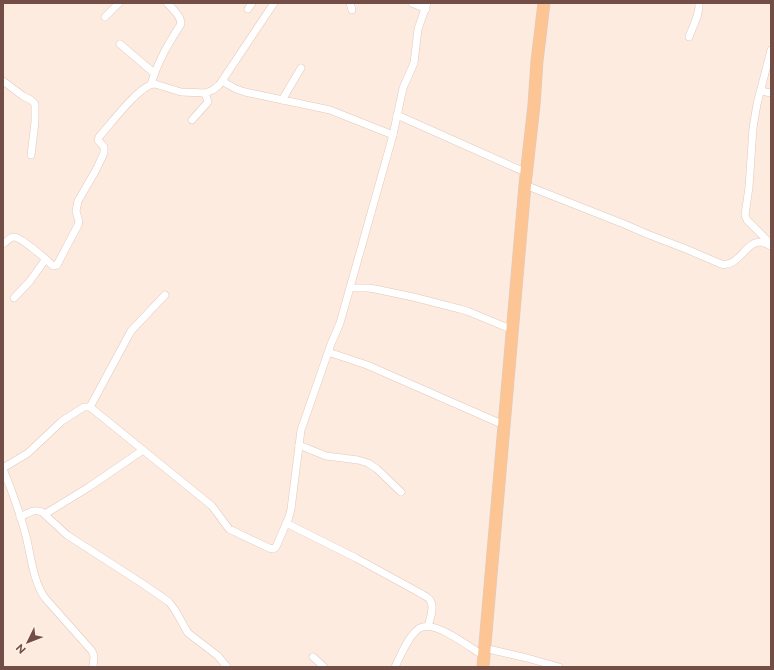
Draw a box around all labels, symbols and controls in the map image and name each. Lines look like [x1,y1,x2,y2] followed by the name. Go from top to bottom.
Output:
[8,622,48,662] north arrow
[13,641,29,656] text: N

